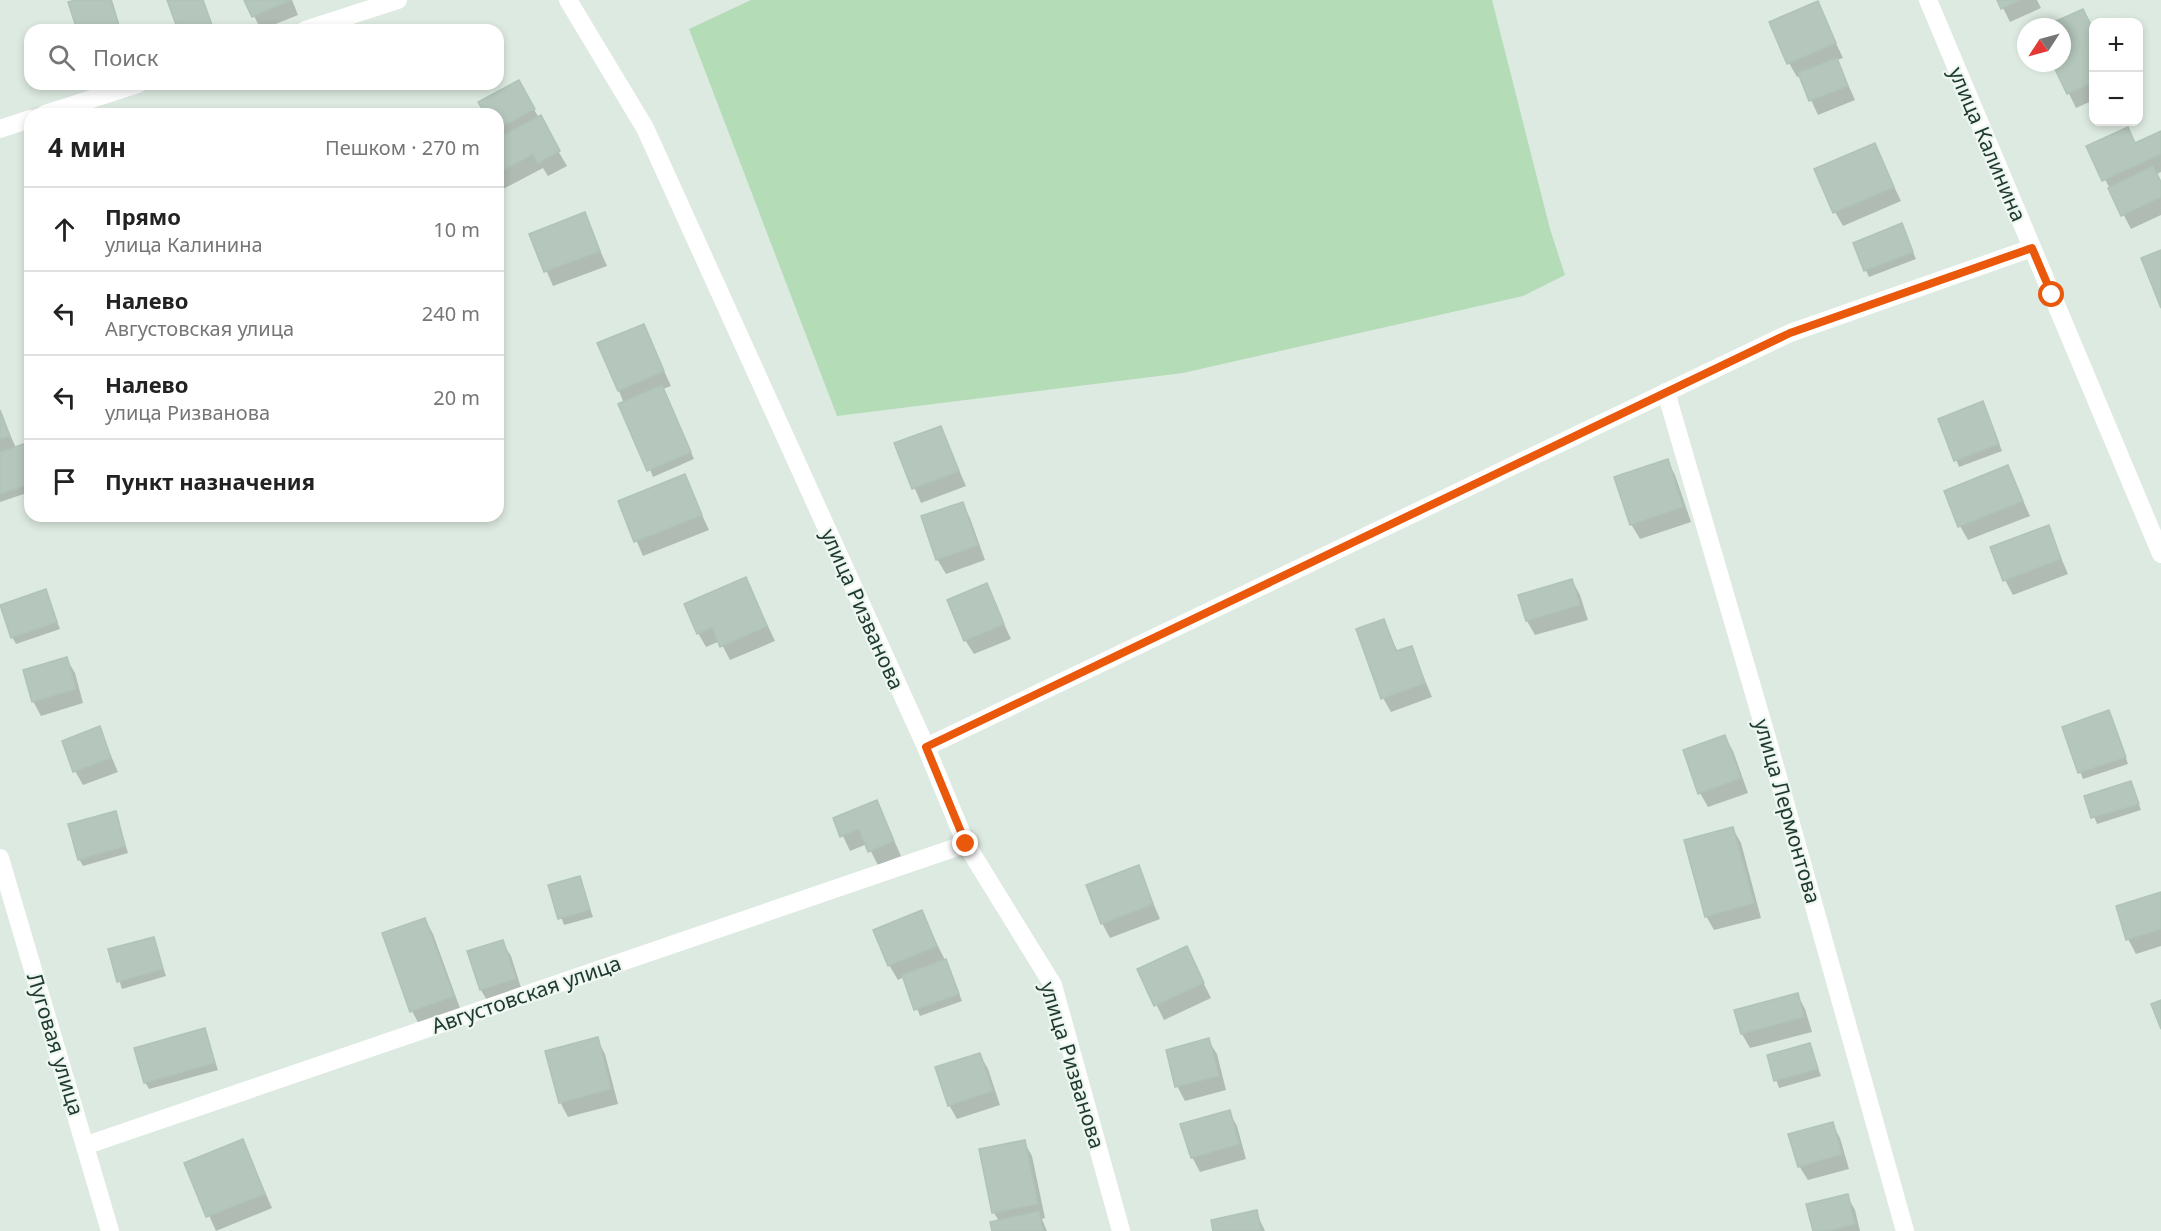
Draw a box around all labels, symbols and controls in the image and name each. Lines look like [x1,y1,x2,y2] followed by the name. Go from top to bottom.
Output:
[2017,18,2071,72] north arrow
[2089,18,2143,126] map controls
[2089,18,2143,72] button: +
[24,24,504,90] search box
[45,41,78,74] icon: search
[93,42,158,72] text: Поиск
[1943,62,2033,226] street label: улица Калинина
[2089,72,2143,126] button: −
[48,129,126,165] text: 4 мин
[325,134,480,161] text: Пешком · 270 m
[105,201,181,231] text: Прямо
[48,213,81,246] icon: ahead
[433,216,480,243] text: 10 m
[105,231,263,258] text: улица Калинина
[2038,281,2064,307] route start
[105,285,188,315] text: Налево
[48,297,81,330] icon: left
[422,300,480,327] text: 240 m
[105,315,294,342] text: Августовская улица
[105,369,188,399] text: Налево
[48,381,81,414] icon: left
[433,384,480,411] text: 20 m
[105,399,270,426] text: улица Ризванова
[48,465,81,498] icon: arrive
[105,466,315,496] text: Пункт назначения
[815,524,911,694] street label: улица Ризванова
[1748,715,1828,907] street label: улица Лермонтова
[952,830,978,856] route end
[428,948,624,1040] street label: Августовская улица
[21,969,91,1119] street label: Луговая улица
[1034,978,1112,1152] street label: улица Ризванова

